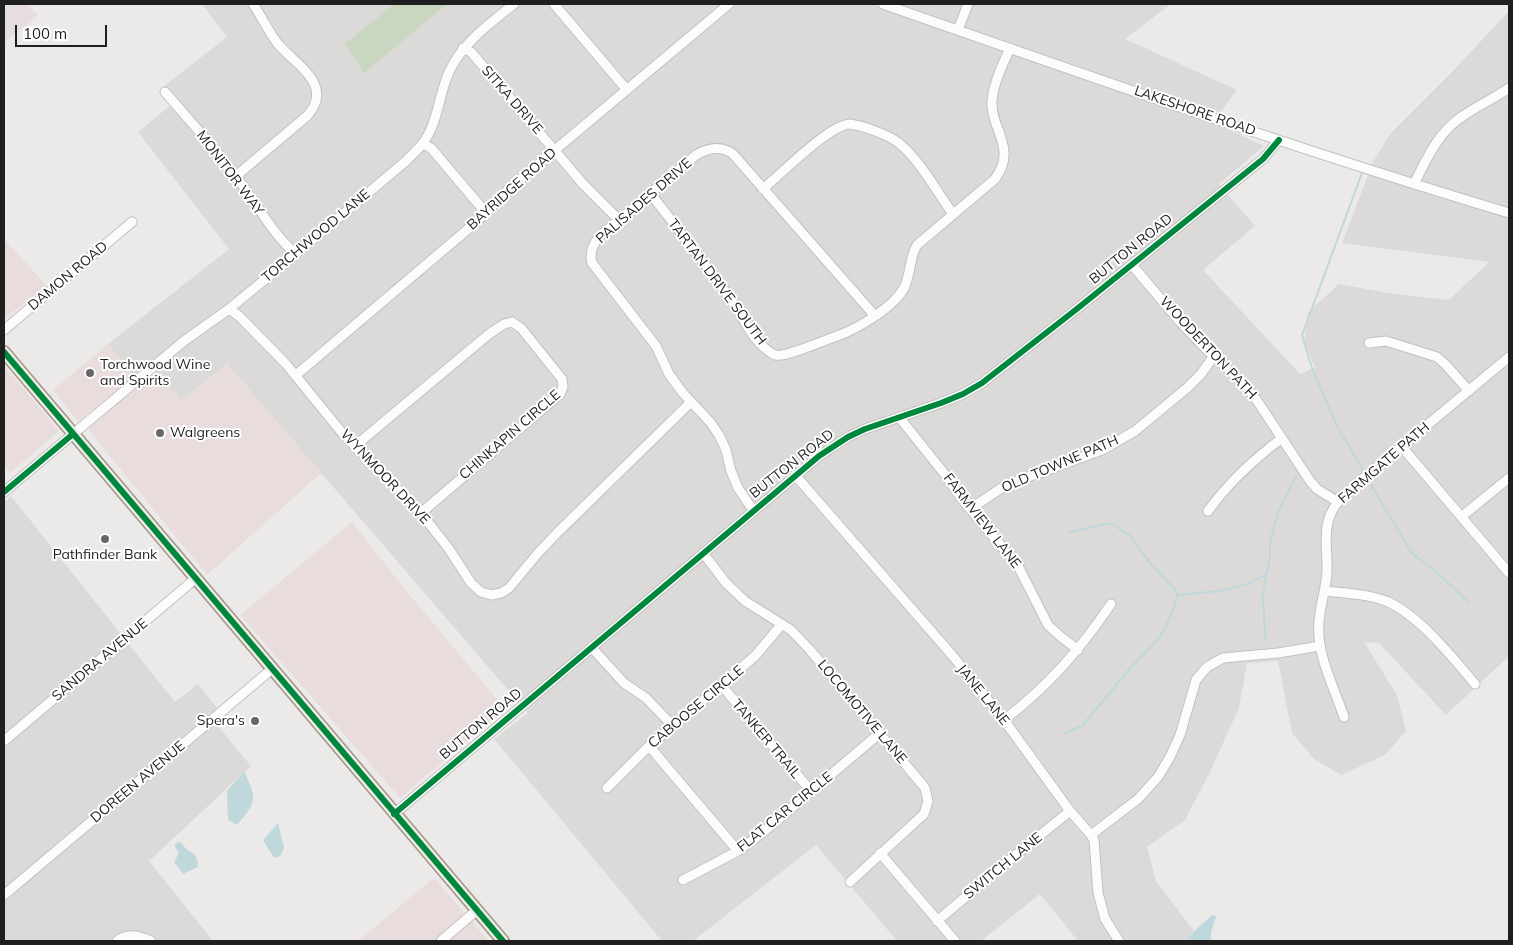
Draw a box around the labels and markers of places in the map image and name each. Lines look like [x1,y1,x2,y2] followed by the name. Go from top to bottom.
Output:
[100,357,210,390] place label: Torchwood Wine and Spirits
[84,367,96,379] marker: Torchwood Wine and Spirits
[170,425,240,441] place label: Walgreens
[154,427,166,439] marker: Walgreens
[99,533,111,545] marker: Pathfinder Bank
[53,547,157,563] place label: Pathfinder Bank
[197,713,245,729] place label: Spera's
[249,715,261,727] marker: Spera's

